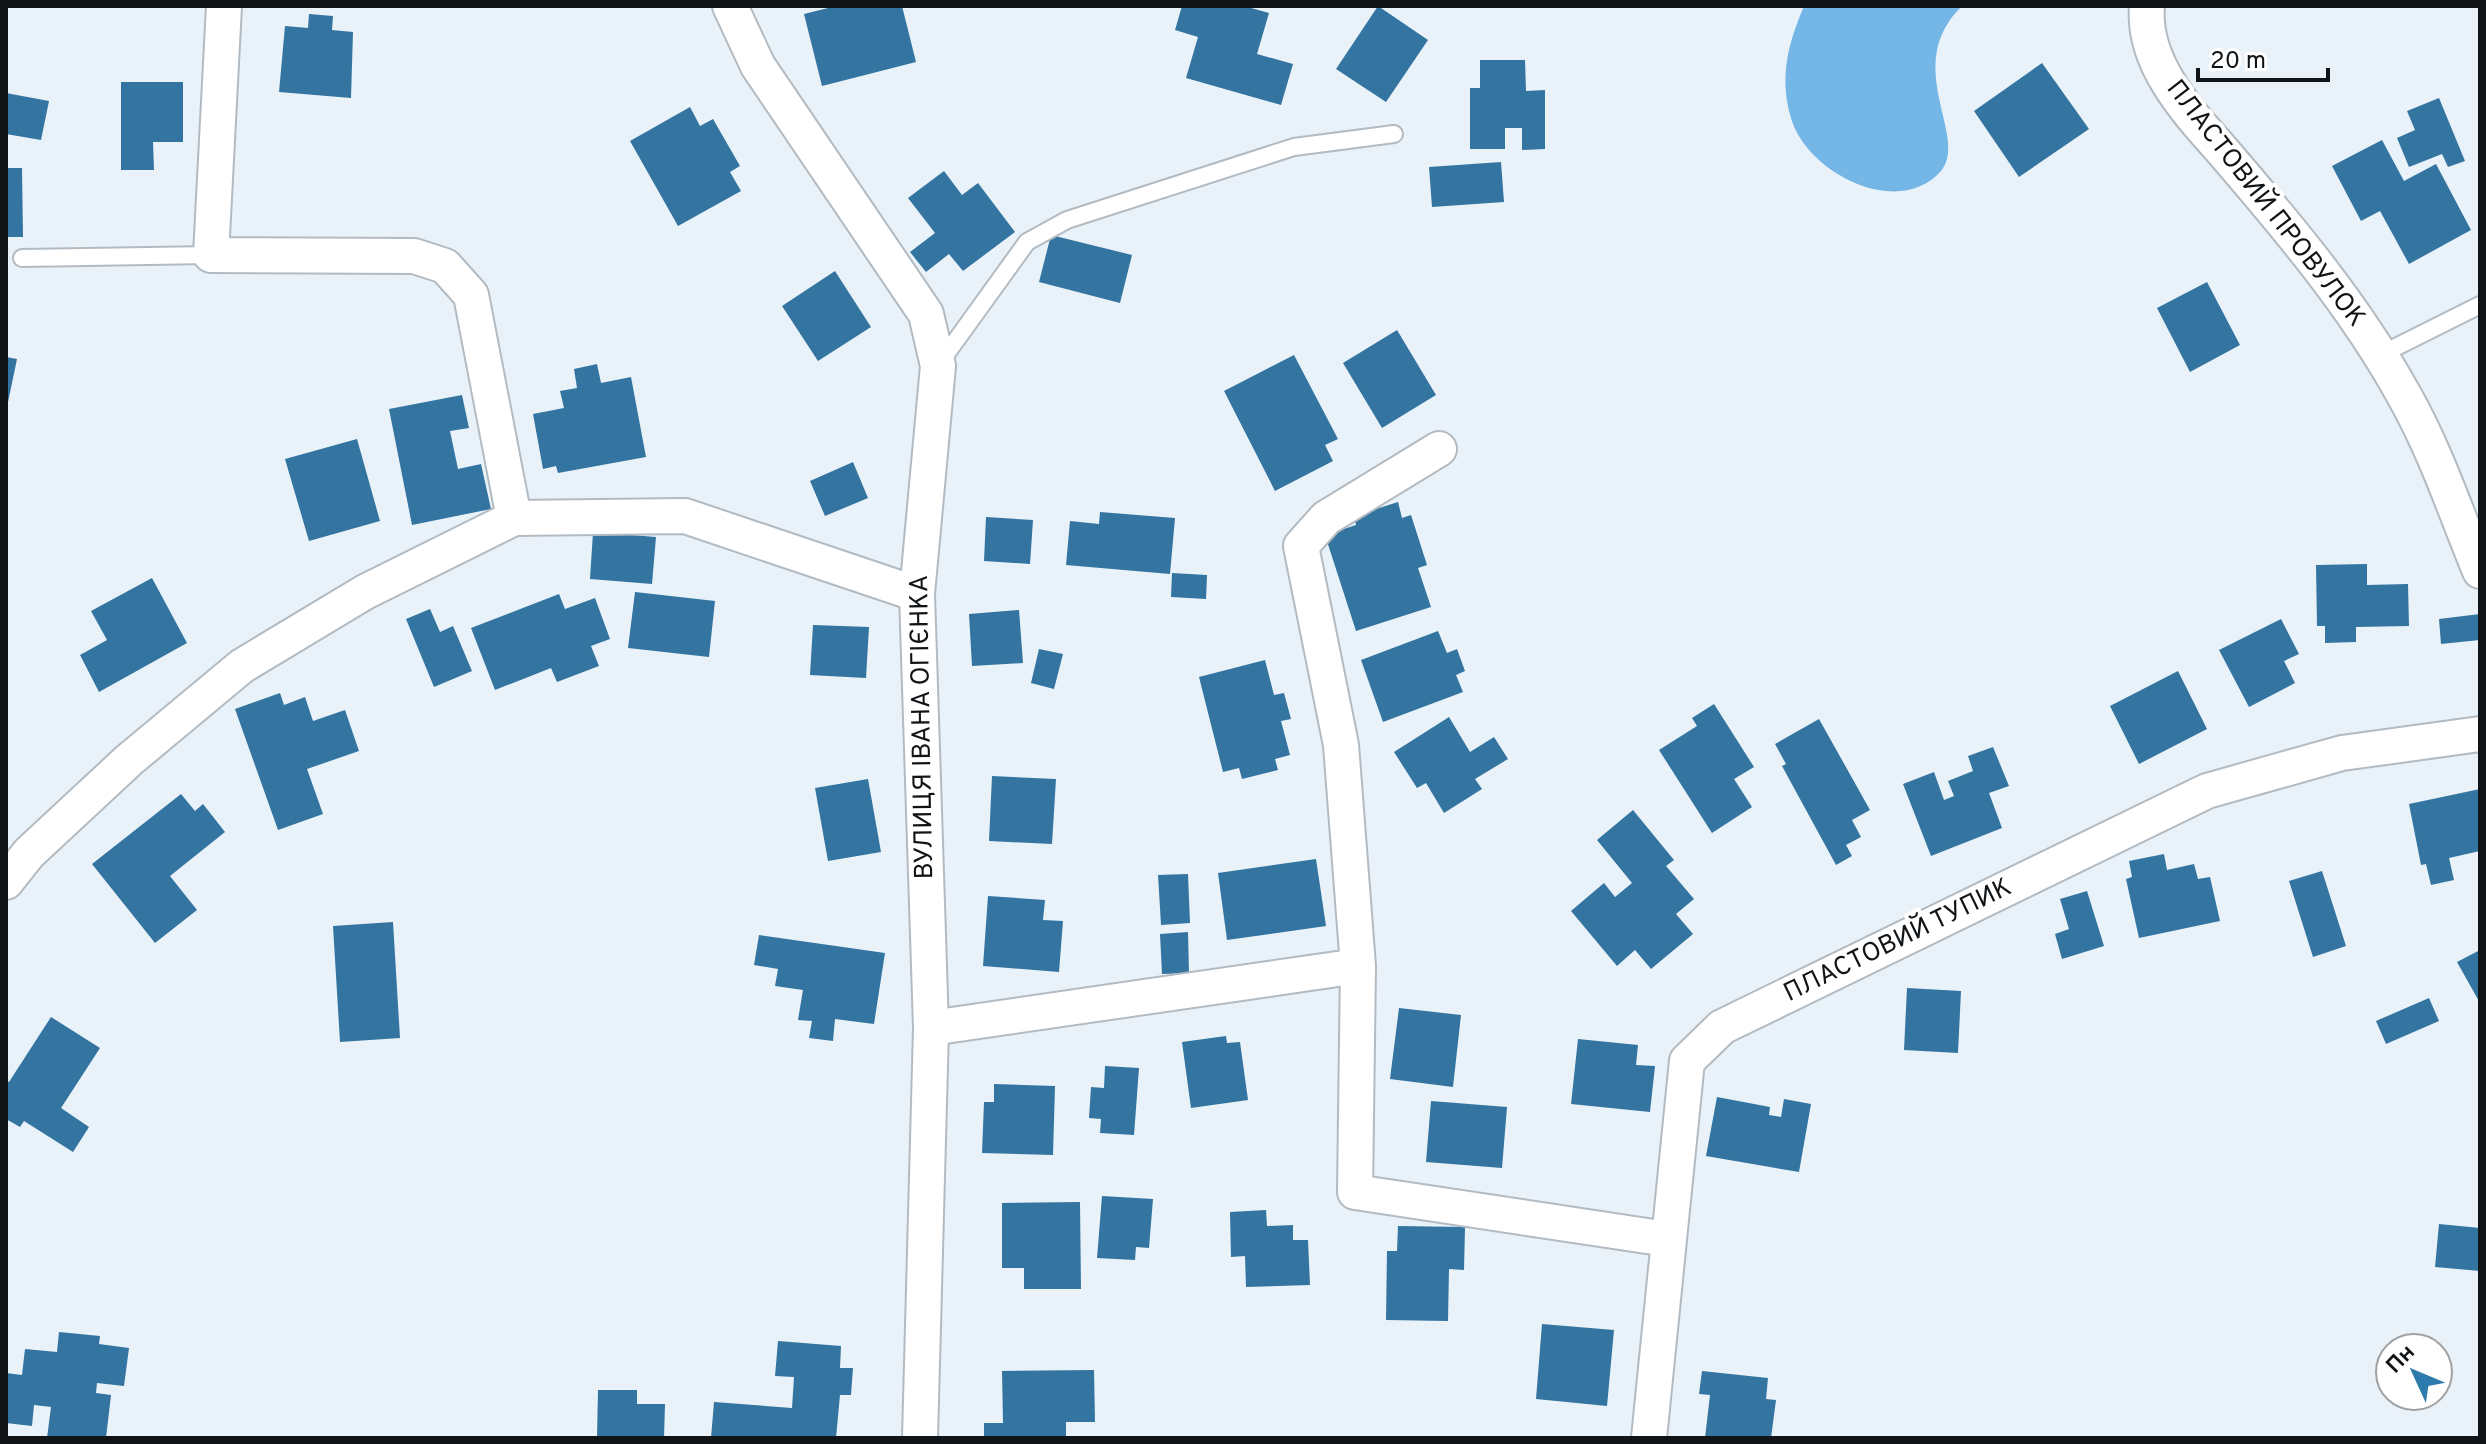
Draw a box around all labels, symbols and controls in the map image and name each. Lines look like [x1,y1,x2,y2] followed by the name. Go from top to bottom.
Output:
[2198,32,2328,82] scale bar
[2210,47,2266,77] text: 20 m
[2158,73,2373,334] street label: ПЛАСТОВИЙ ПРОВУЛОК
[904,574,942,880] street label: ВУЛИЦЯ ІВАНА ОГІЄНКА
[1778,870,2017,1010] street label: ПЛАСТОВИЙ ТУПИК
[2374,1332,2454,1412] north arrow
[2381,1340,2421,1380] text: Пн

